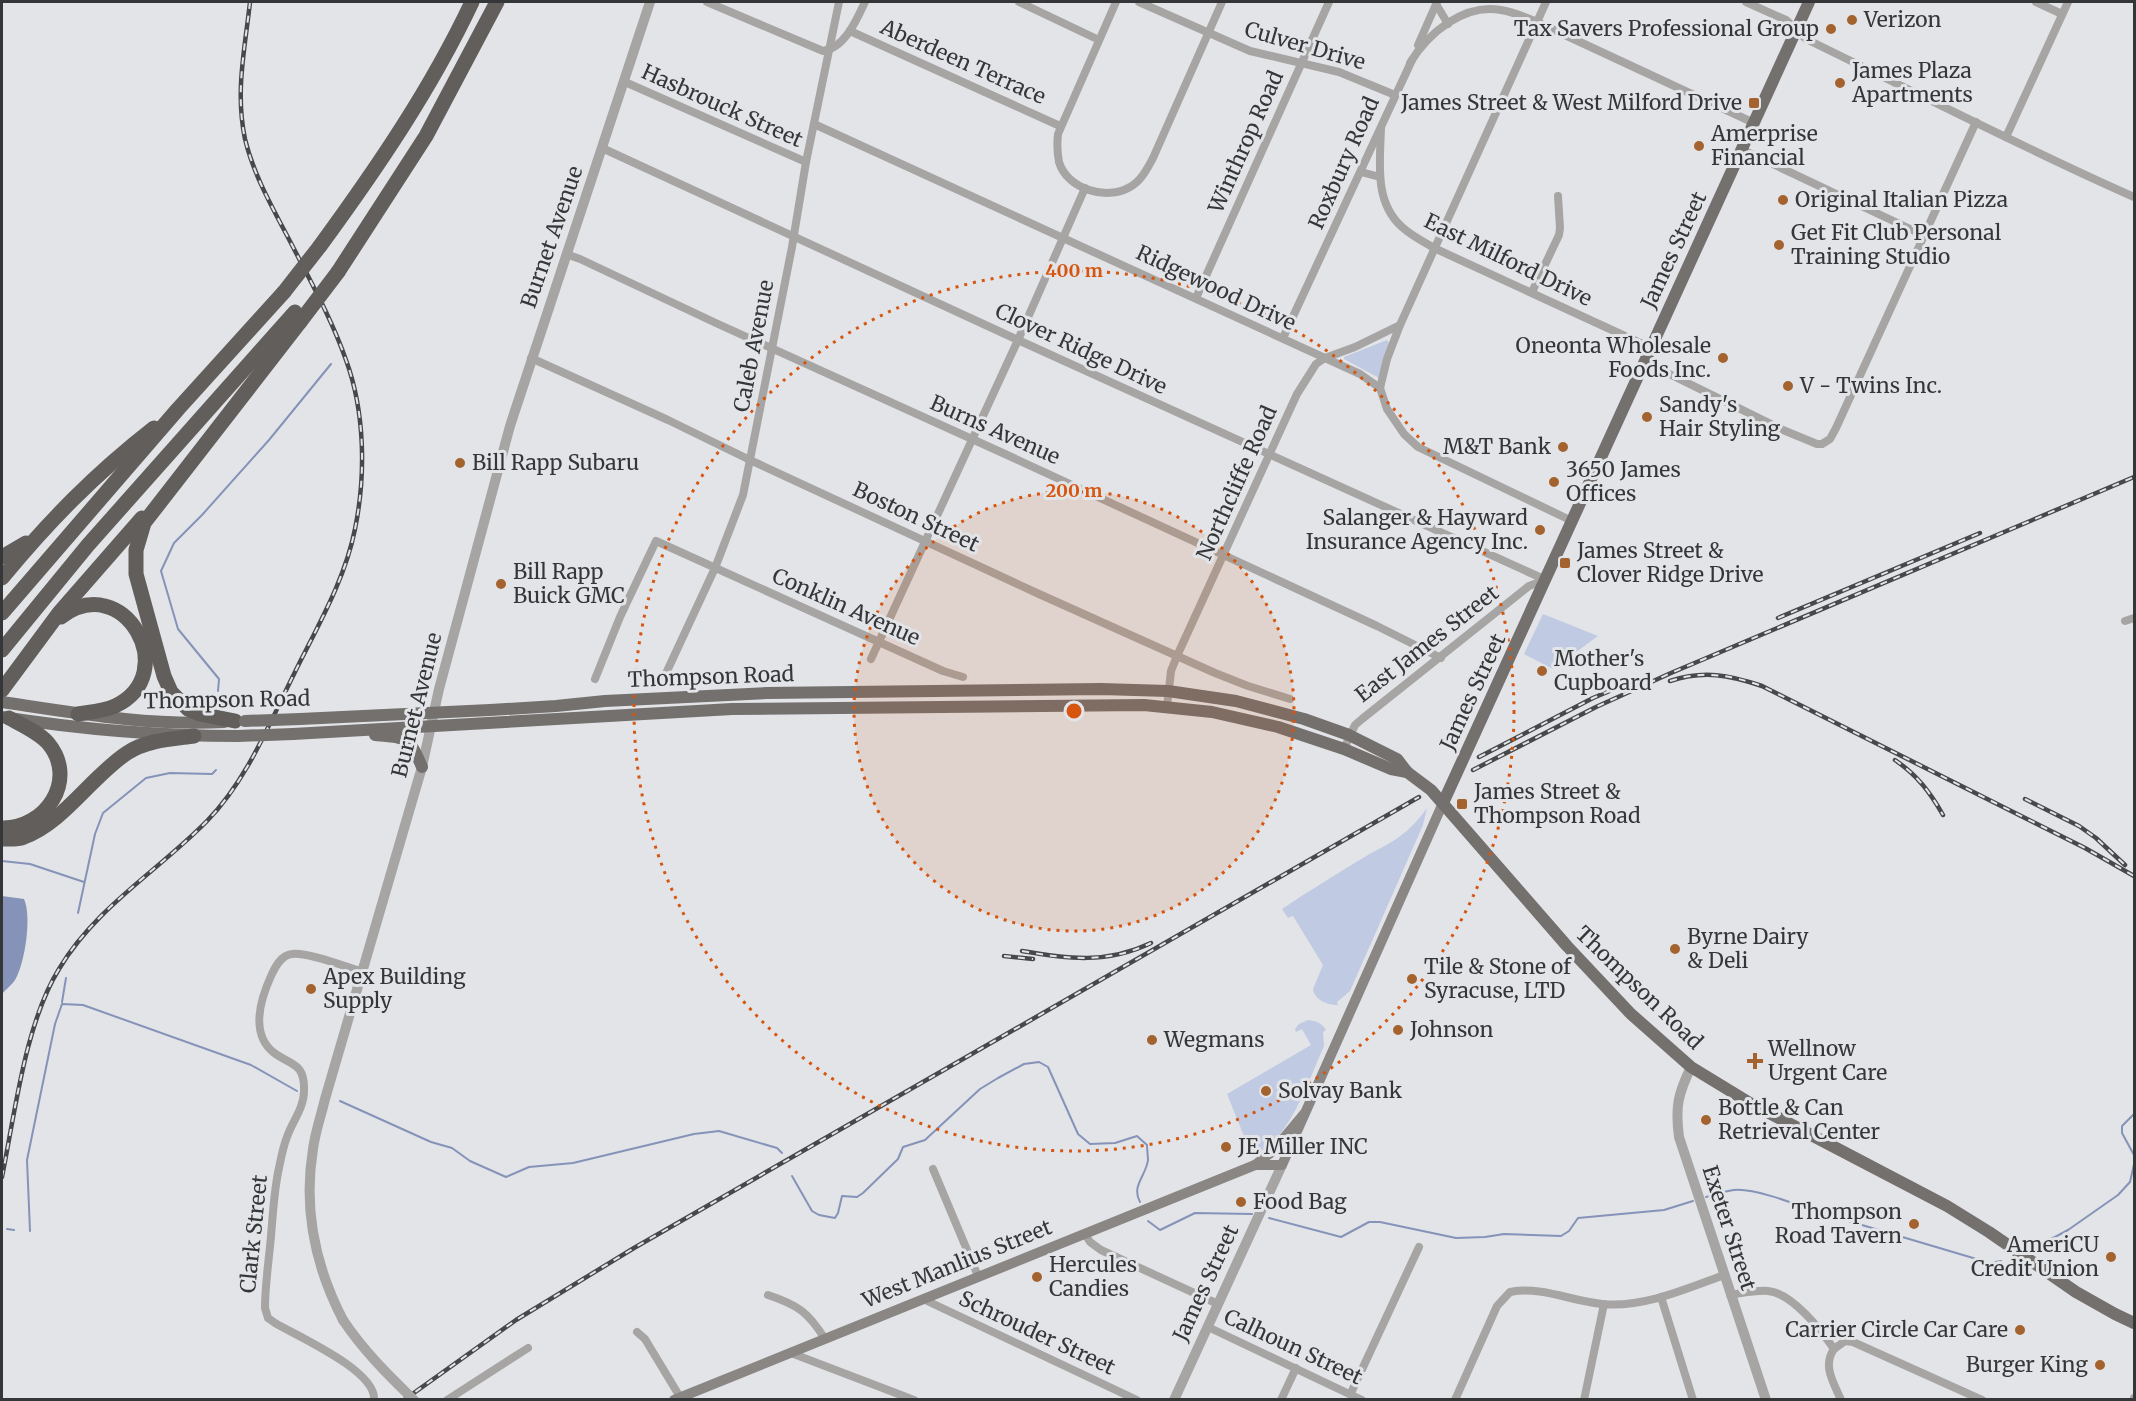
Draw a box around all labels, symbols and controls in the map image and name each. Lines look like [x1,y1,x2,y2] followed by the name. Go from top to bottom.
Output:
[1863,6,1942,33] place label: Verizon
[876,13,1050,110] street label: Aberdeen Terrace
[1845,13,1859,27] marker: Verizon
[1242,15,1369,76] street label: Culver Drive
[1514,15,1819,42] place label: Tax Savers Professional Group
[1824,22,1838,36] marker: Tax Savers Professional Group
[1851,57,1973,108] place label: James Plaza Apartments
[637,58,807,153] street label: Hasbrouck Street
[1202,66,1289,218] street label: Winthrop Road
[1833,76,1847,90] marker: James Plaza Apartments
[1400,89,1742,116] place label: James Street & West Milford Drive
[1302,92,1385,233] street label: Roxbury Road
[1747,96,1761,110] marker: James Street & West Milford Drive
[1710,120,1818,171] place label: Amerprise Financial
[1692,139,1706,153] marker: Amerprise Financial
[515,162,588,311] street label: Burnet Avenue
[1795,186,2008,213] place label: Original Italian Pizza
[1634,187,1712,313] street label: James Street
[1776,193,1790,207] marker: Original Italian Pizza
[1420,207,1597,312] street label: East Milford Drive
[1791,219,2002,270] place label: Get Fit Club Personal Training Studio
[1772,238,1786,252] marker: Get Fit Club Personal Training Studio
[1132,239,1300,336] street label: Ridgewood Drive
[1045,259,1103,282] text: 400 m
[727,278,780,414] street label: Caleb Avenue
[991,297,1171,400] street label: Clover Ridge Drive
[1516,332,1711,383] place label: Oneonta Wholesale Foods Inc.
[1716,351,1730,365] marker: Oneonta Wholesale Foods Inc.
[1799,372,1942,399] place label: V - Twins Inc.
[1781,379,1795,393] marker: V - Twins Inc.
[926,389,1064,470] street label: Burns Avenue
[1659,391,1781,442] place label: Sandy's Hair Styling
[1190,401,1283,564] street label: Northcliffe Road
[1640,410,1654,424] marker: Sandy's Hair Styling
[1443,433,1552,460] place label: M&T Bank
[1556,440,1570,454] marker: M&T Bank
[472,449,639,476] place label: Bill Rapp Subaru
[453,456,467,470] marker: Bill Rapp Subaru
[1566,456,1681,507] place label: 3650 James Offices
[1547,475,1561,489] marker: 3650 James Offices
[849,476,984,558] street label: Boston Street
[1046,479,1102,502] text: 200 m
[1306,504,1528,555] place label: Salanger & Hayward Insurance Agency Inc.
[1533,523,1547,537] marker: Salanger & Hayward Insurance Agency Inc.
[1576,537,1763,588] place label: James Street & Clover Ridge Drive
[1558,556,1572,570] marker: James Street & Clover Ridge Drive
[513,558,625,609] place label: Bill Rapp Buick GMC
[768,562,924,651] street label: Conklin Avenue
[494,577,508,591] marker: Bill Rapp Buick GMC
[1350,580,1504,708] street label: East James Street
[385,630,448,780] street label: Burnet Avenue
[1435,630,1511,754] street label: James Street
[1554,645,1652,696] place label: Mother's Cupboard
[627,660,795,693] street label: Thompson Road
[1535,664,1549,678] marker: Mother's Cupboard
[143,685,311,714] street label: Thompson Road
[1064,701,1084,721] centre of rings
[1473,778,1641,829] place label: James Street & Thompson Road
[1455,797,1469,811] marker: James Street & Thompson Road
[1570,920,1709,1055] street label: Thompson Road
[1687,923,1809,974] place label: Byrne Dairy & Deli
[1668,942,1682,956] marker: Byrne Dairy & Deli
[1424,953,1572,1004] place label: Tile & Stone of Syracuse, LTD
[322,963,466,1014] place label: Apex Building Supply
[1405,972,1419,986] marker: Tile & Stone of Syracuse, LTD
[304,982,318,996] marker: Apex Building Supply
[1409,1016,1494,1043] place label: Johnson
[1391,1023,1405,1037] marker: Johnson
[1163,1026,1264,1053] place label: Wegmans
[1145,1033,1159,1047] marker: Wegmans
[1767,1035,1887,1086] place label: Wellnow Urgent Care
[1746,1052,1764,1070] marker: Wellnow Urgent Care
[1278,1077,1403,1104] place label: Solvay Bank
[1259,1084,1273,1098] marker: Solvay Bank
[1718,1094,1880,1145] place label: Bottle & Can Retrieval Center
[1699,1113,1713,1127] marker: Bottle & Can Retrieval Center
[1237,1133,1368,1160] place label: JE Miller INC
[1219,1140,1233,1154] marker: JE Miller INC
[1697,1162,1762,1294] street label: Exeter Street
[234,1173,273,1294] street label: Clark Street
[1253,1188,1347,1215] place label: Food Bag
[1234,1195,1248,1209] marker: Food Bag
[1775,1198,1902,1249] place label: Thompson Road Tavern
[857,1213,1056,1314] street label: West Manlius Street
[1907,1217,1921,1231] marker: Thompson Road Tavern
[1166,1220,1244,1346] street label: James Street
[1971,1231,2099,1282] place label: AmeriCU Credit Union
[2104,1250,2118,1264] marker: AmeriCU Credit Union
[1049,1251,1137,1302] place label: Hercules Candies
[1030,1270,1044,1284] marker: Hercules Candies
[955,1285,1120,1381] street label: Schrouder Street
[1220,1303,1367,1390] street label: Calhoun Street
[1785,1316,2008,1343] place label: Carrier Circle Car Care
[2013,1323,2027,1337] marker: Carrier Circle Car Care
[1966,1351,2088,1378] place label: Burger King
[2093,1358,2107,1372] marker: Burger King

